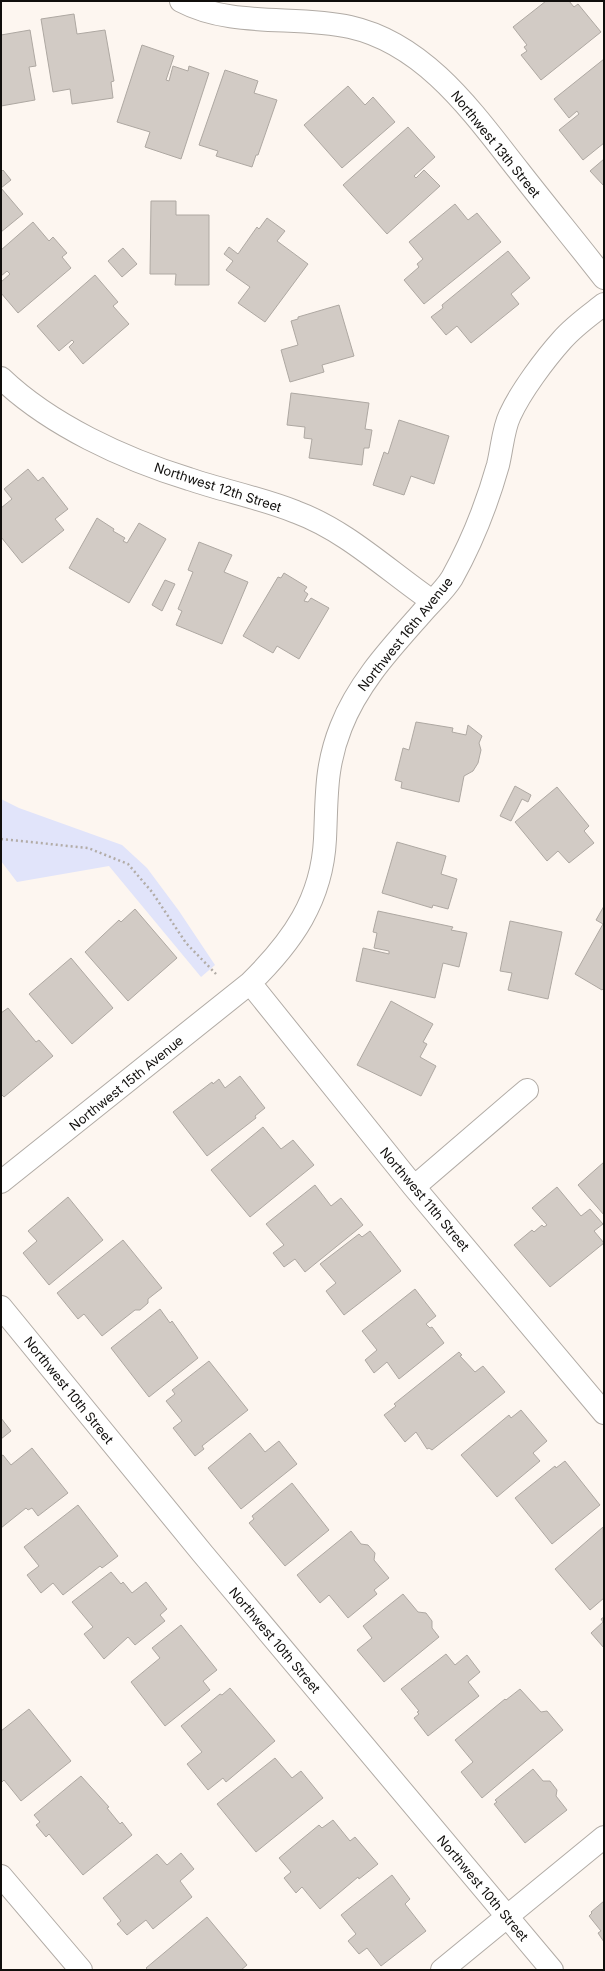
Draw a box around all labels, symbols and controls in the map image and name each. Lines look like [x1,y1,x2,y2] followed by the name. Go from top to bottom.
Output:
[448,87,544,201] street label: Northwest 13th Street
[152,459,284,515] street label: Northwest 12th Street
[354,574,456,694] street label: Northwest 16th Avenue
[66,1032,186,1134] street label: Northwest 15th Avenue
[377,1144,473,1254] street label: Northwest 11th Street
[21,1333,117,1447] street label: Northwest 10th Street
[226,1584,324,1696] street label: Northwest 10th Street
[434,1832,532,1944] street label: Northwest 10th Street

